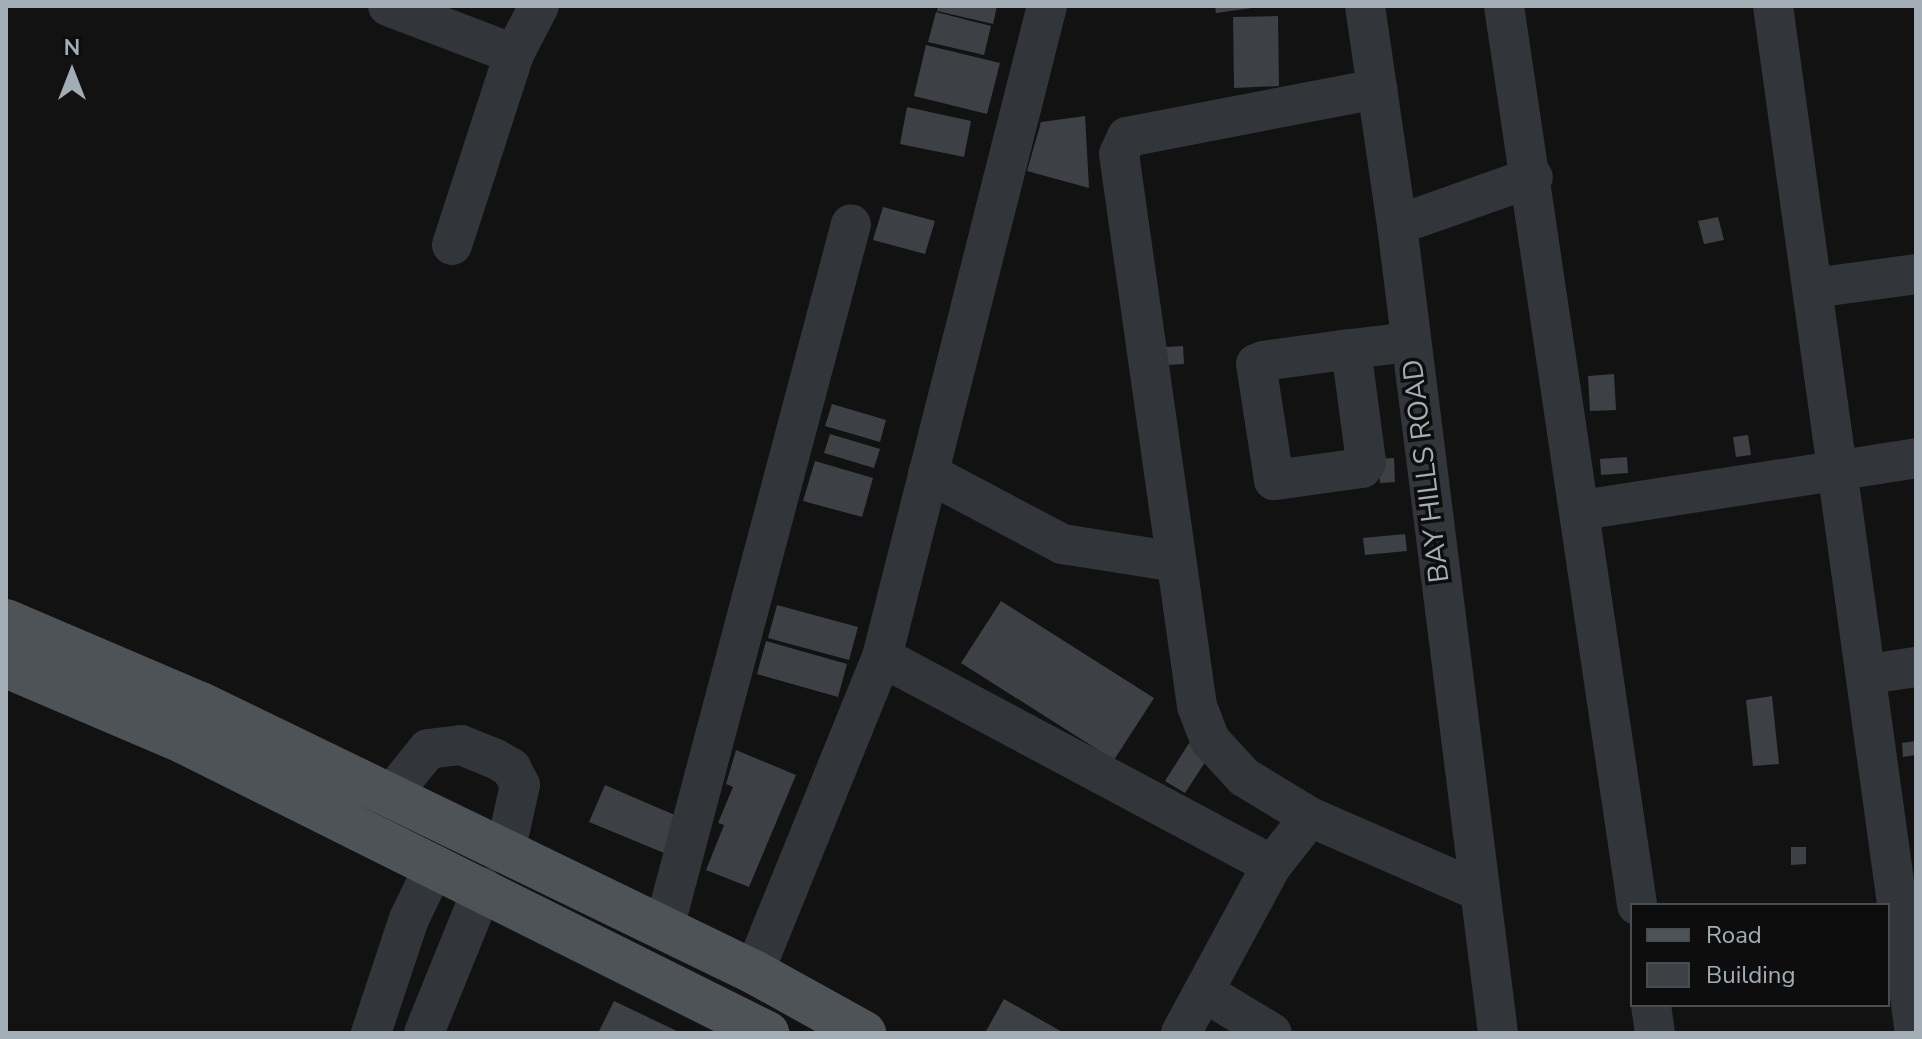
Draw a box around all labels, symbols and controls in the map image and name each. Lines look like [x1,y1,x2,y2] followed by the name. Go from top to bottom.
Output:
[32,32,112,112] north arrow
[64,33,80,63] text: N
[1396,357,1456,585] street label: BAY HILLS ROAD
[1630,903,1890,1007] legend
[1706,919,1762,951] text: Road
[1706,959,1796,991] text: Building

